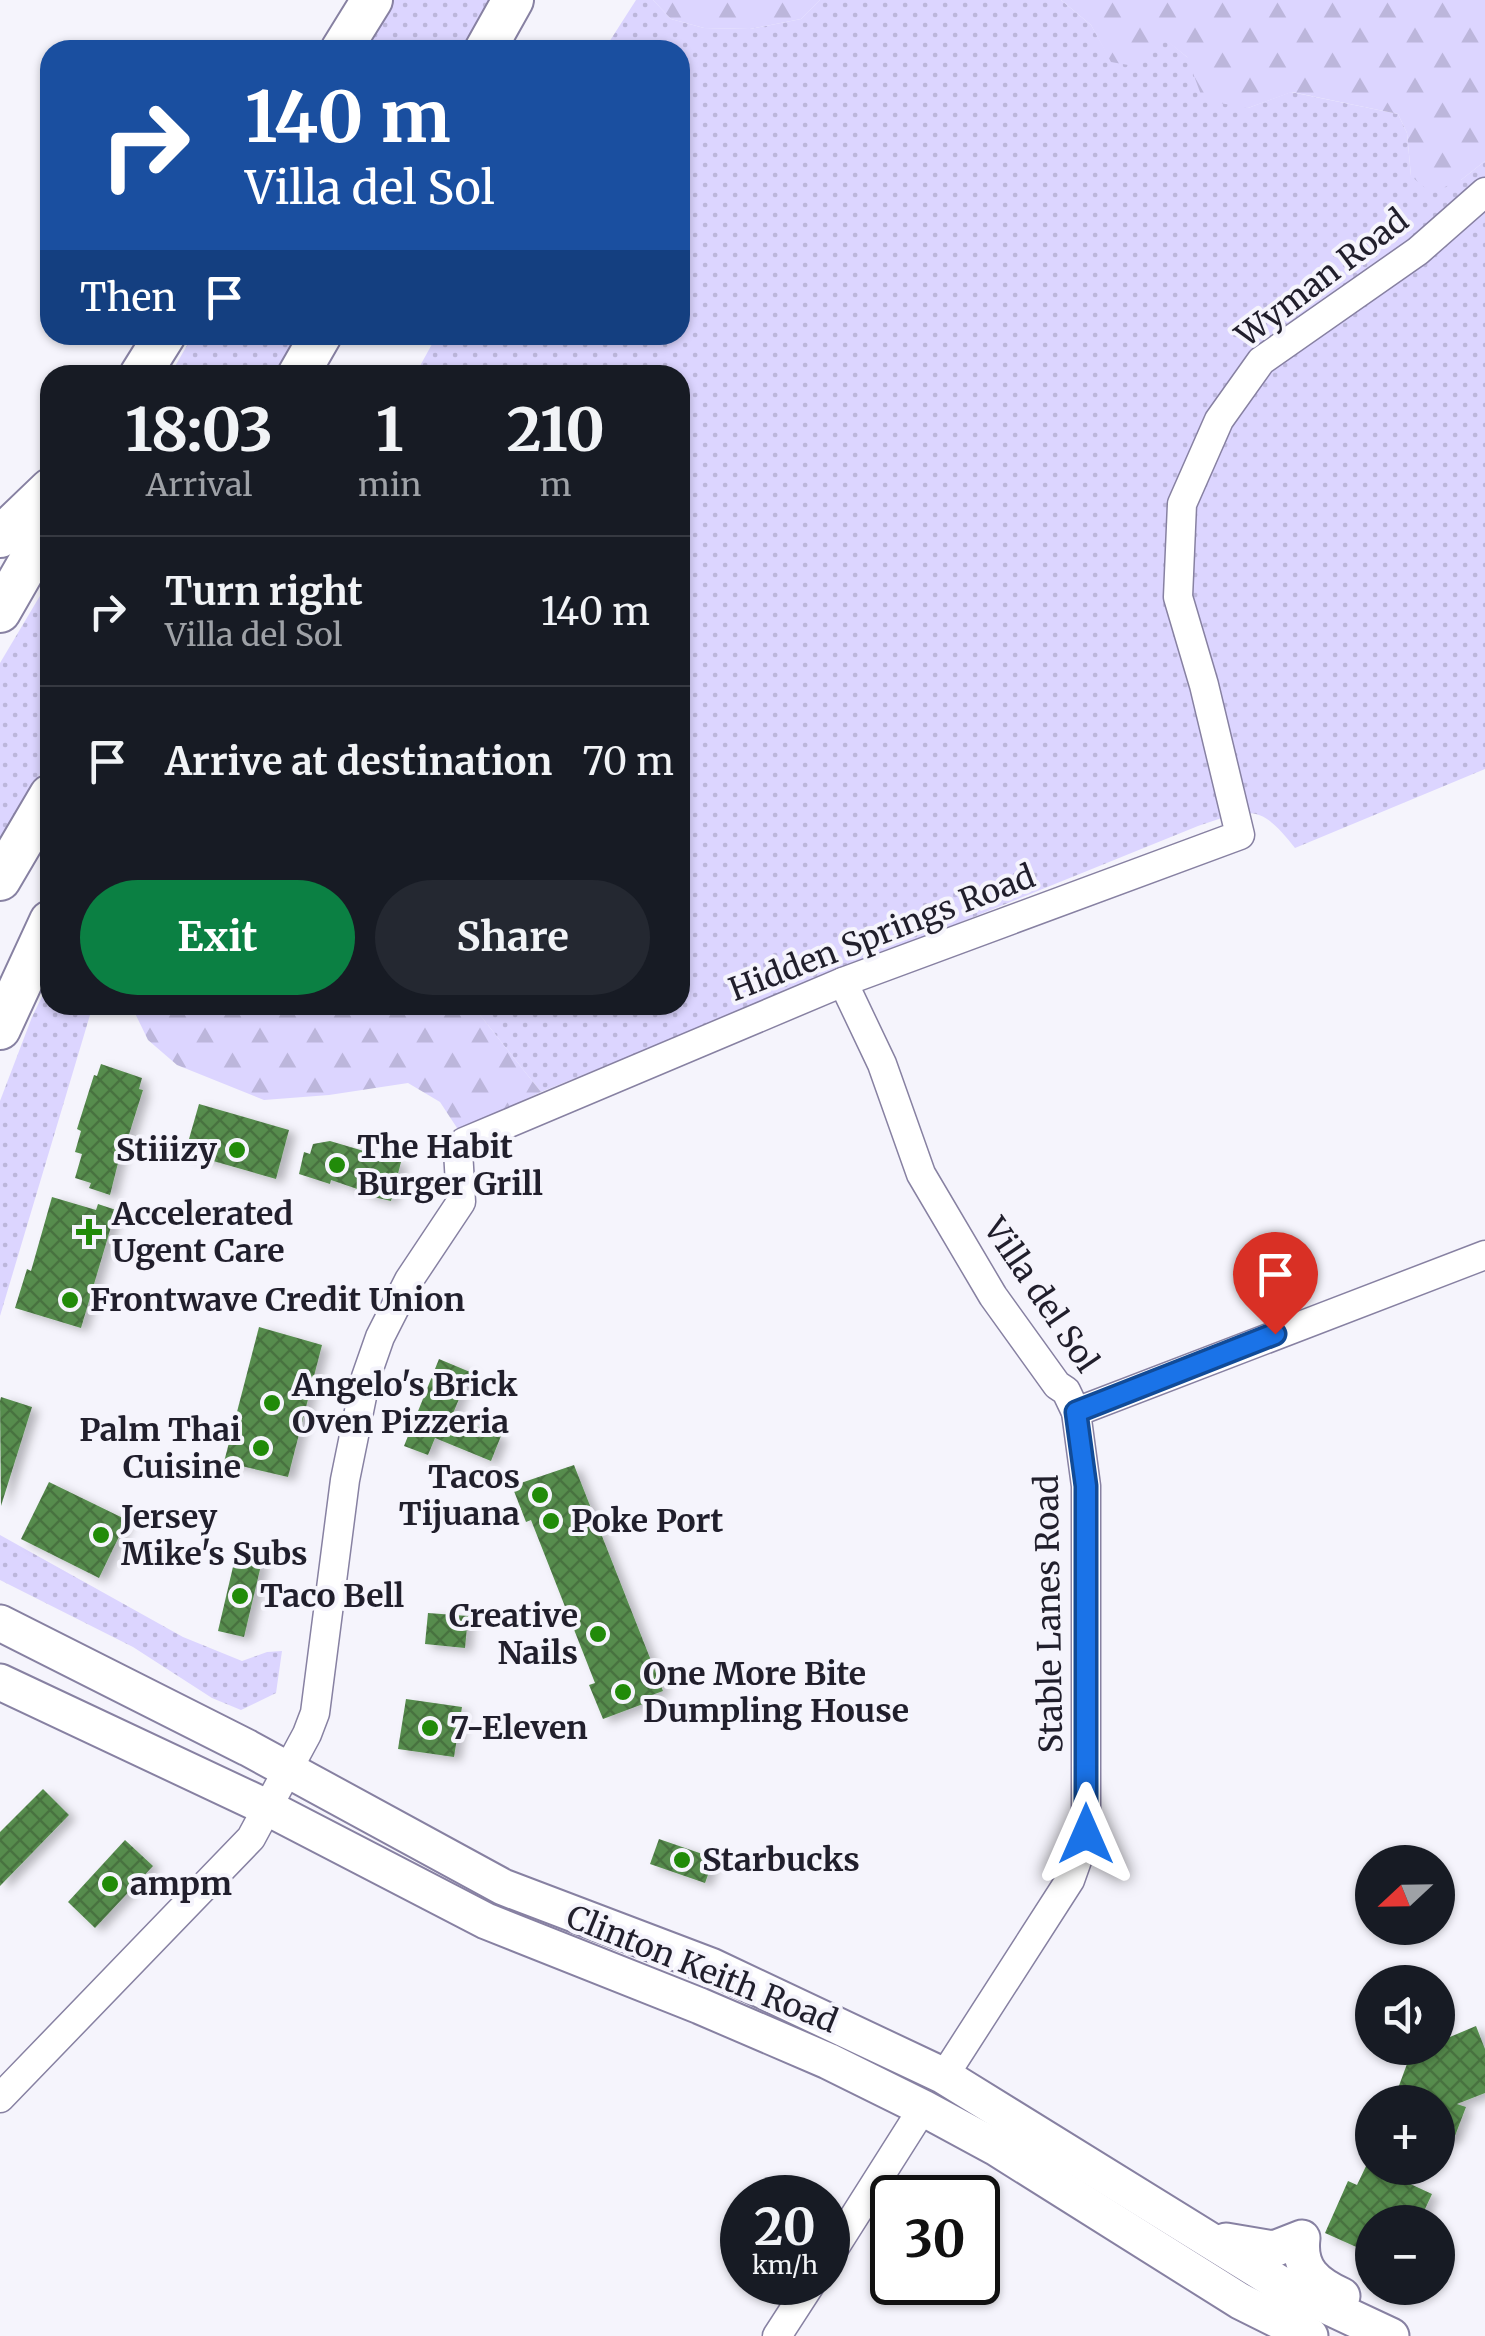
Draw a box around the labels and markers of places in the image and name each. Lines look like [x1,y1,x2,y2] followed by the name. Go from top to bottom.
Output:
[357,1127,543,1204] place label: The Habit Burger Grill
[116,1130,218,1170] place label: Stiiizy
[226,1139,248,1161] marker: Stiiizy
[326,1154,348,1176] marker: The Habit Burger Grill
[111,1194,293,1271] place label: Accelerated Ugent Care
[76,1219,102,1245] marker: Accelerated Ugent Care
[1233,1232,1318,1335] pin
[90,1280,465,1320] place label: Frontwave Credit Union
[59,1289,81,1311] marker: Frontwave Credit Union
[291,1365,518,1442] place label: Angelo's Brick Oven Pizzeria
[261,1392,283,1414] marker: Angelo's Brick Oven Pizzeria
[79,1410,241,1487] place label: Palm Thai Cuisine
[250,1437,272,1459] marker: Palm Thai Cuisine
[399,1457,520,1534] place label: Tacos Tijuana
[529,1484,551,1506] marker: Tacos Tijuana
[120,1497,308,1574] place label: Jersey Mike's Subs
[571,1501,723,1541] place label: Poke Port
[540,1510,562,1532] marker: Poke Port
[90,1524,112,1546] marker: Jersey Mike's Subs
[260,1576,404,1616] place label: Taco Bell
[229,1585,251,1607] marker: Taco Bell
[449,1596,578,1673] place label: Creative Nails
[587,1623,609,1645] marker: Creative Nails
[643,1654,909,1731] place label: One More Bite Dumpling House
[612,1681,634,1703] marker: One More Bite Dumpling House
[450,1708,588,1748] place label: 7-Eleven
[419,1717,441,1739] marker: 7-Eleven
[702,1840,860,1880] place label: Starbucks
[671,1849,693,1871] marker: Starbucks
[130,1864,232,1904] place label: ampm
[99,1873,121,1895] marker: ampm

